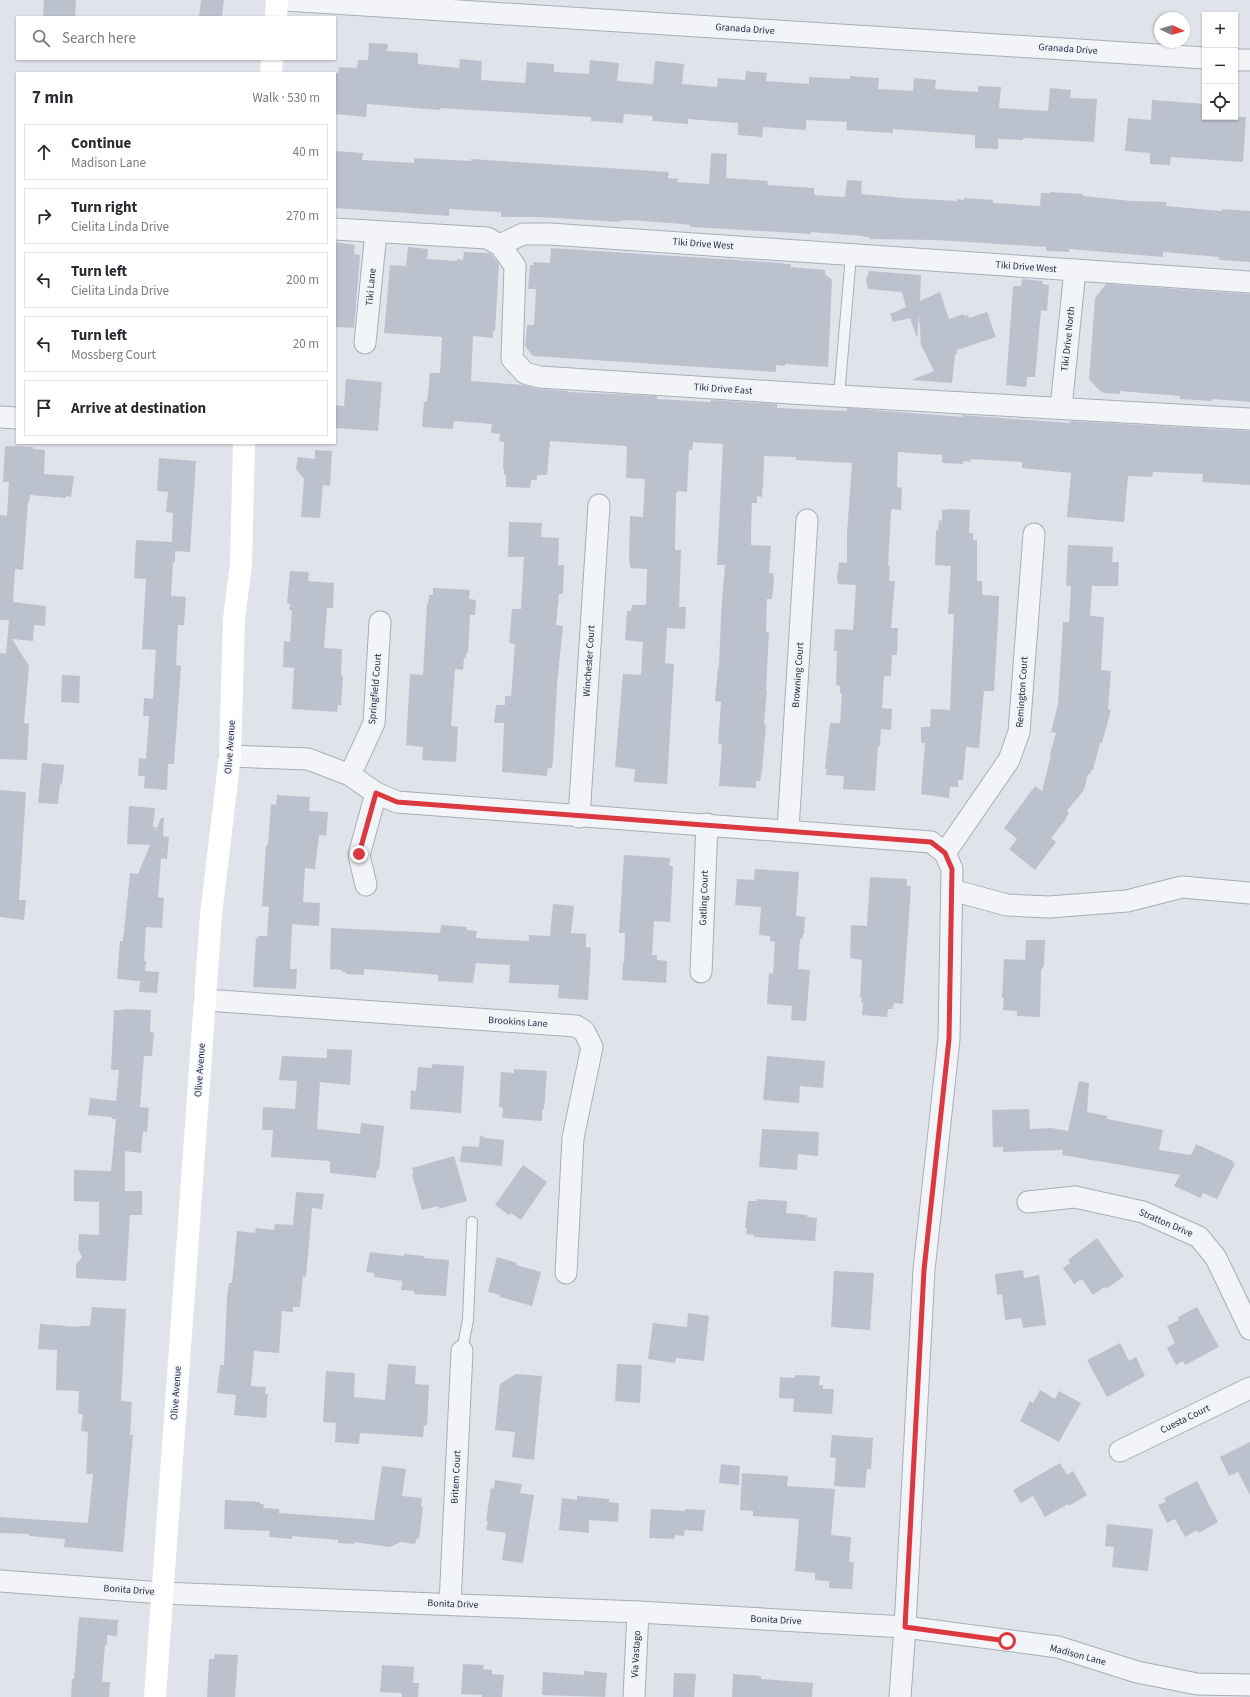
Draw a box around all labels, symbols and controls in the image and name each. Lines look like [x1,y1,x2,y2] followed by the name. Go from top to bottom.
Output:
[1154,12,1190,48] north arrow
[1202,12,1238,120] map controls
[1202,12,1238,48] button: +
[16,16,336,60] search box
[715,20,775,38] street label: Granada Drive
[30,27,52,49] icon: search
[62,28,136,49] text: Search here
[1038,40,1098,58] street label: Granada Drive
[1202,48,1238,84] button: −
[1202,84,1238,120] button: locate
[32,86,73,110] text: 7 min
[252,89,320,107] text: Walk · 530 m
[71,133,131,154] text: Continue
[33,141,55,163] icon: ahead
[293,143,319,161] text: 40 m
[71,154,146,172] text: Madison Lane
[71,197,137,218] text: Turn right
[33,205,55,227] icon: right
[286,207,319,225] text: 270 m
[71,218,169,236] text: Cielita Linda Drive
[672,235,735,253] street label: Tiki Drive West
[995,258,1058,276] street label: Tiki Drive West
[71,261,127,282] text: Turn left
[362,268,380,306] street label: Tiki Lane
[33,269,55,291] icon: left
[286,271,319,289] text: 200 m
[71,282,169,300] text: Cielita Linda Drive
[1058,306,1078,372] street label: Tiki Drive North
[71,325,127,346] text: Turn left
[33,333,55,355] icon: left
[293,335,319,353] text: 20 m
[71,346,156,364] text: Mossberg Court
[693,380,753,398] street label: Tiki Drive East
[33,397,55,419] icon: arrive
[71,398,206,419] text: Arrive at destination
[580,624,599,697] street label: Winchester Court
[789,641,807,708] street label: Browning Court
[365,652,385,725] street label: Springfield Court
[1013,655,1032,728] street label: Remington Court
[221,720,239,774] street label: Olive Avenue
[350,845,368,863] route end
[696,869,712,926] street label: Gatling Court
[488,1013,548,1031] street label: Brookins Lane
[191,1043,209,1097] street label: Olive Avenue
[1137,1205,1195,1241] street label: Stratton Drive
[167,1366,185,1420] street label: Olive Avenue
[1158,1401,1213,1437] street label: Cuesta Court
[448,1449,464,1504] street label: Britem Court
[103,1581,155,1599] street label: Bonita Drive
[427,1596,479,1612] street label: Bonita Drive
[750,1612,802,1628] street label: Bonita Drive
[628,1630,644,1678] street label: Via Vastago
[998,1632,1016,1650] route start
[1048,1641,1108,1669] street label: Madison Lane

